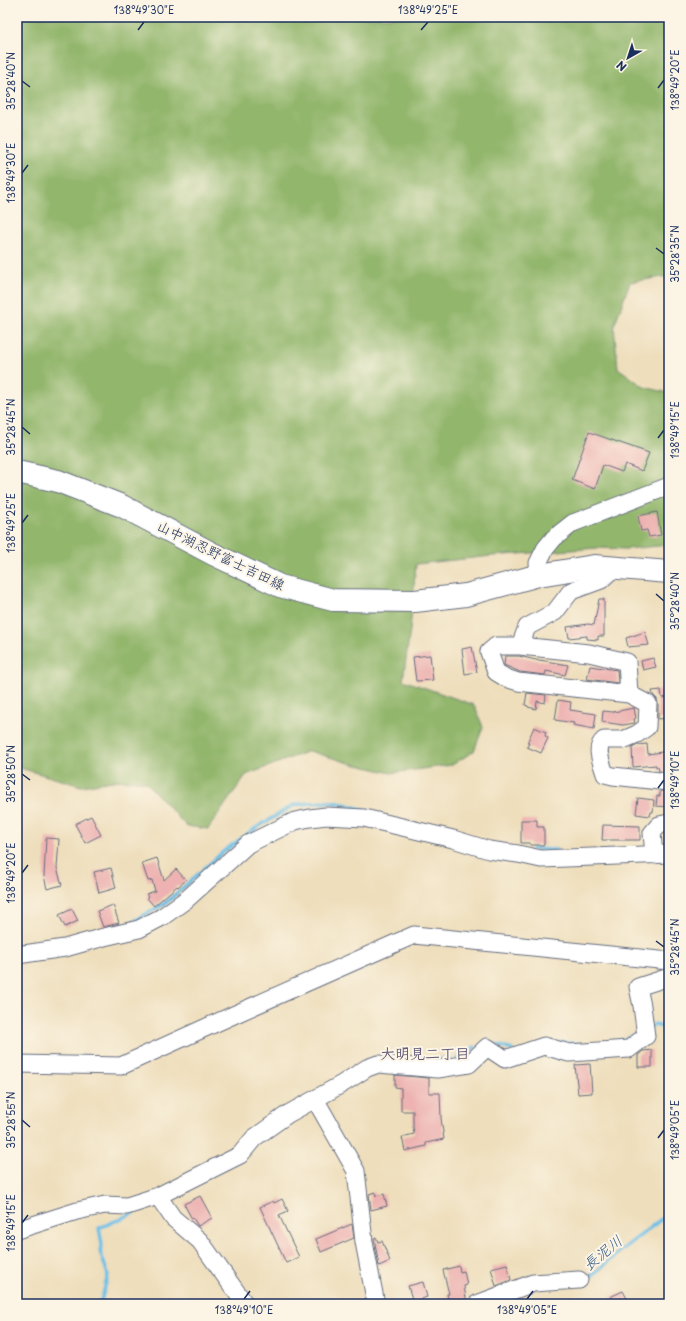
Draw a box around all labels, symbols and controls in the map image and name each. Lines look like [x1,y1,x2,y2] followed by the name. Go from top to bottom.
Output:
[114,2,174,17] text: 138°49'30"E
[398,2,458,17] text: 138°49'25"E
[608,38,648,78] north arrow
[667,50,682,110] text: 138°49'20"E
[3,52,18,110] text: 35°28'40"N
[612,57,630,76] text: N
[3,143,18,203] text: 138°49'30"E
[667,225,682,283] text: 35°28'35"N
[3,398,18,456] text: 35°28'45"N
[667,401,682,459] text: 138°49'15"E
[3,493,18,553] text: 138°49'25"E
[153,515,289,595] street label: 山中湖忍野富士吉田線
[667,572,682,630] text: 35°28'40"N
[3,745,18,803] text: 35°28'50"N
[667,751,682,809] text: 138°49'10"E
[3,843,18,903] text: 138°49'20"E
[667,918,682,976] text: 35°28'45"N
[380,1041,470,1064] district label: 大明見二丁目
[3,1091,18,1149] text: 35°28'55"N
[667,1100,682,1160] text: 138°49'05"E
[3,1194,18,1252] text: 138°49'15"E
[577,1229,627,1275] water label: 長泥川
[215,1302,273,1317] text: 138°49'10"E
[497,1302,557,1317] text: 138°49'05"E

